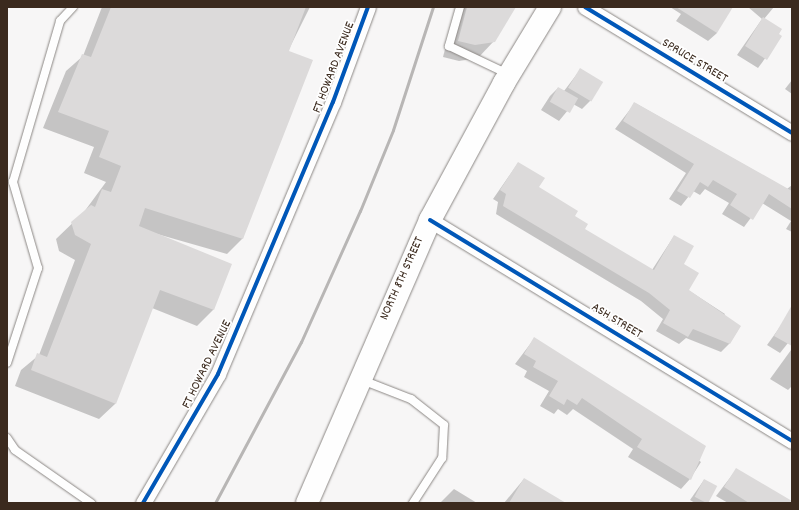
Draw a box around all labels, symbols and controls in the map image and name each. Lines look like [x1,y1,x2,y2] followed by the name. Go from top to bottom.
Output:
[310,20,360,116] street label: FT HOWARD AVENUE
[658,36,730,88] street label: SPRUCE STREET
[378,235,428,323] street label: NORTH 8TH STREET
[588,301,644,343] street label: ASH STREET
[180,318,236,412] street label: FT HOWARD AVENUE

